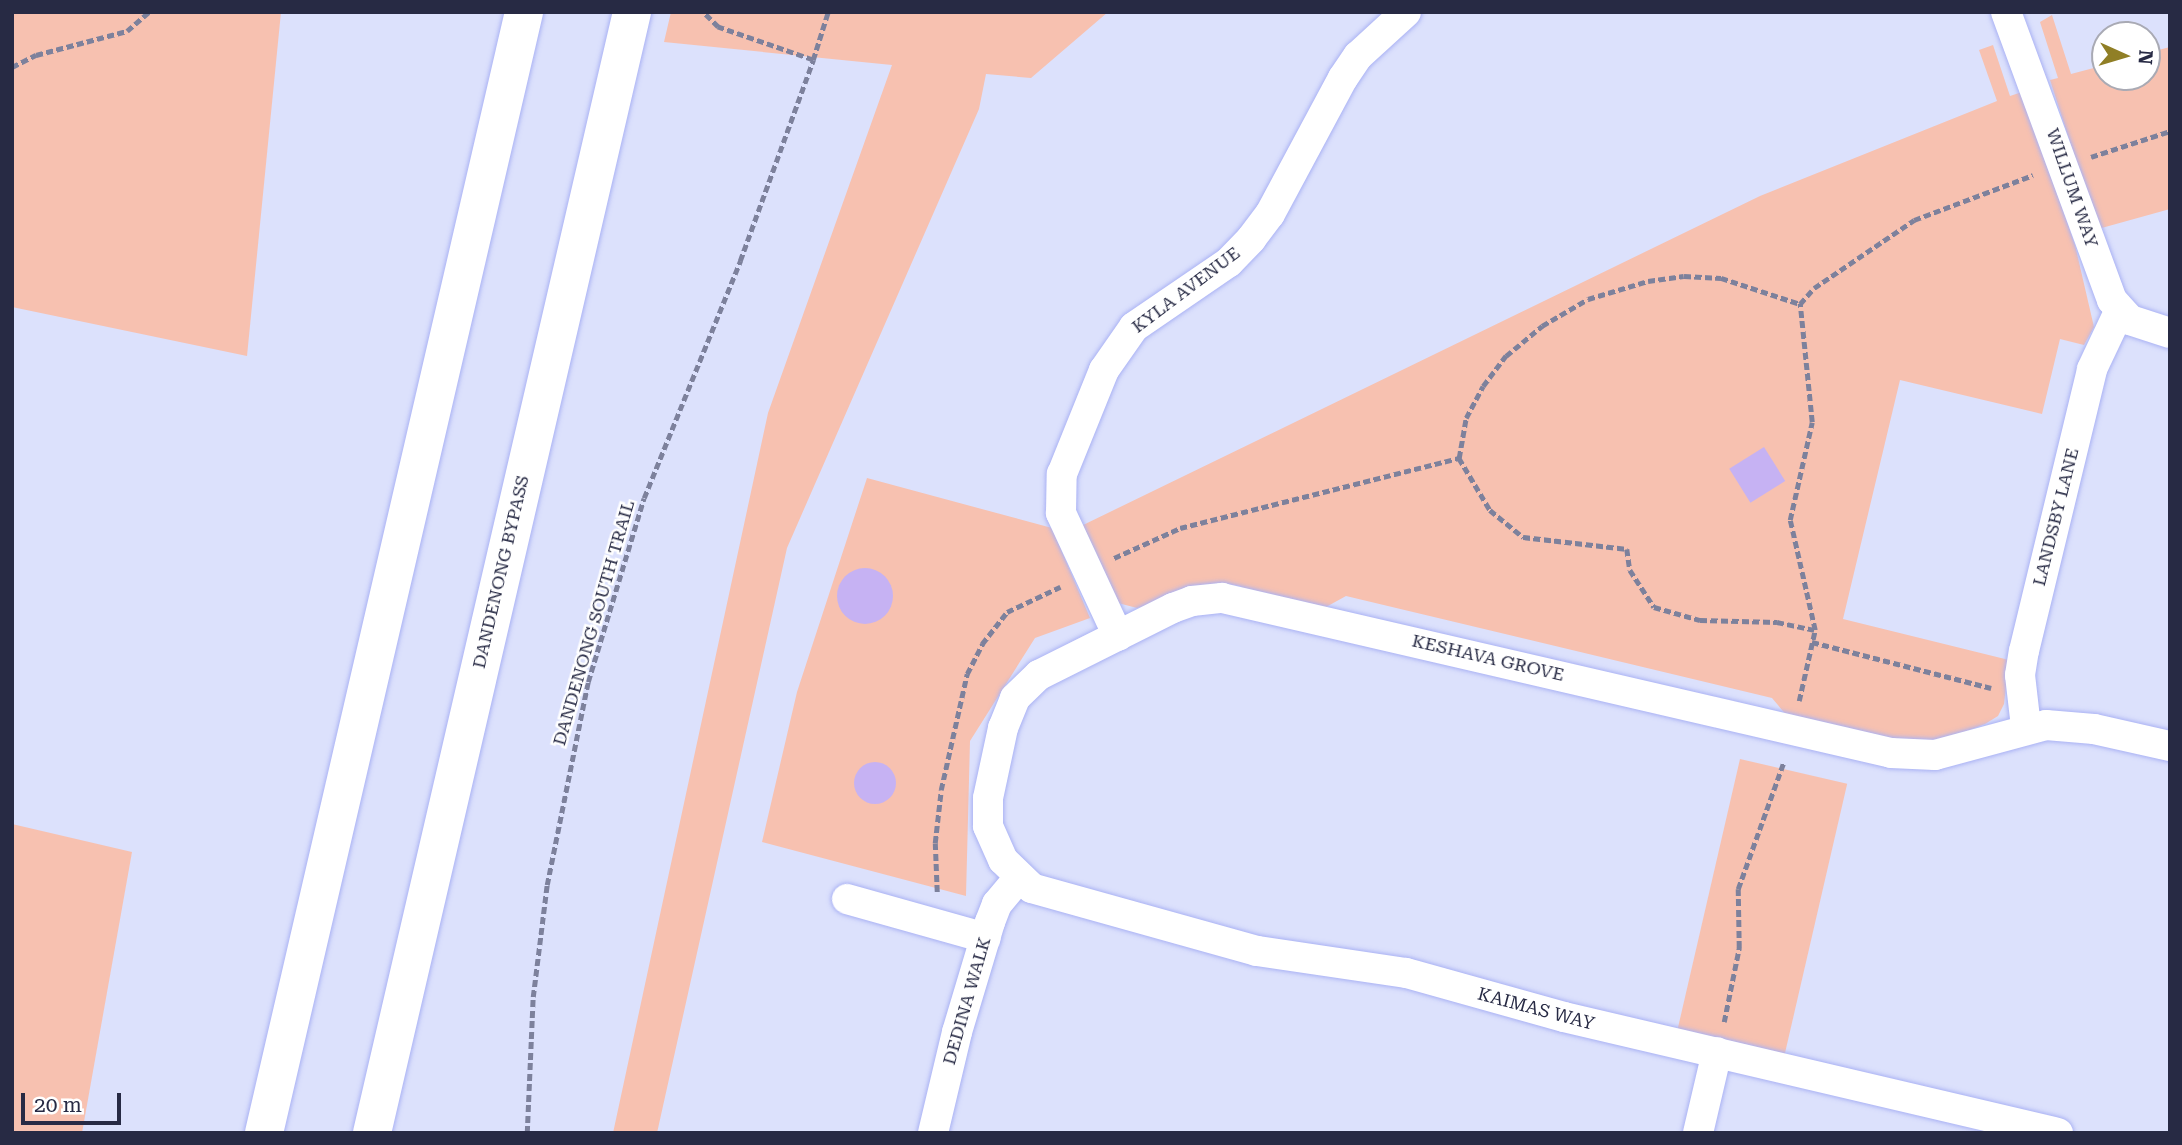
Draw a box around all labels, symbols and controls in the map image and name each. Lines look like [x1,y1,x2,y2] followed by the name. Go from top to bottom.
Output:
[2091,21,2161,91] north arrow
[2133,49,2157,65] text: N
[2041,126,2103,250] street label: WILLUM WAY
[1128,242,1244,338] street label: KYLA AVENUE
[2028,446,2084,588] street label: LANDSBY LANE
[468,473,534,671] street label: DANDENONG BYPASS
[549,498,639,748] street label: DANDENONG SOUTH TRAIL
[1410,630,1566,686] street label: KESHAVA GROVE
[938,935,996,1067] street label: DEDINA WALK
[1475,983,1597,1035] street label: KAIMAS WAY
[24,1078,124,1122] scale bar
[34,1093,82,1117] text: 20 m

